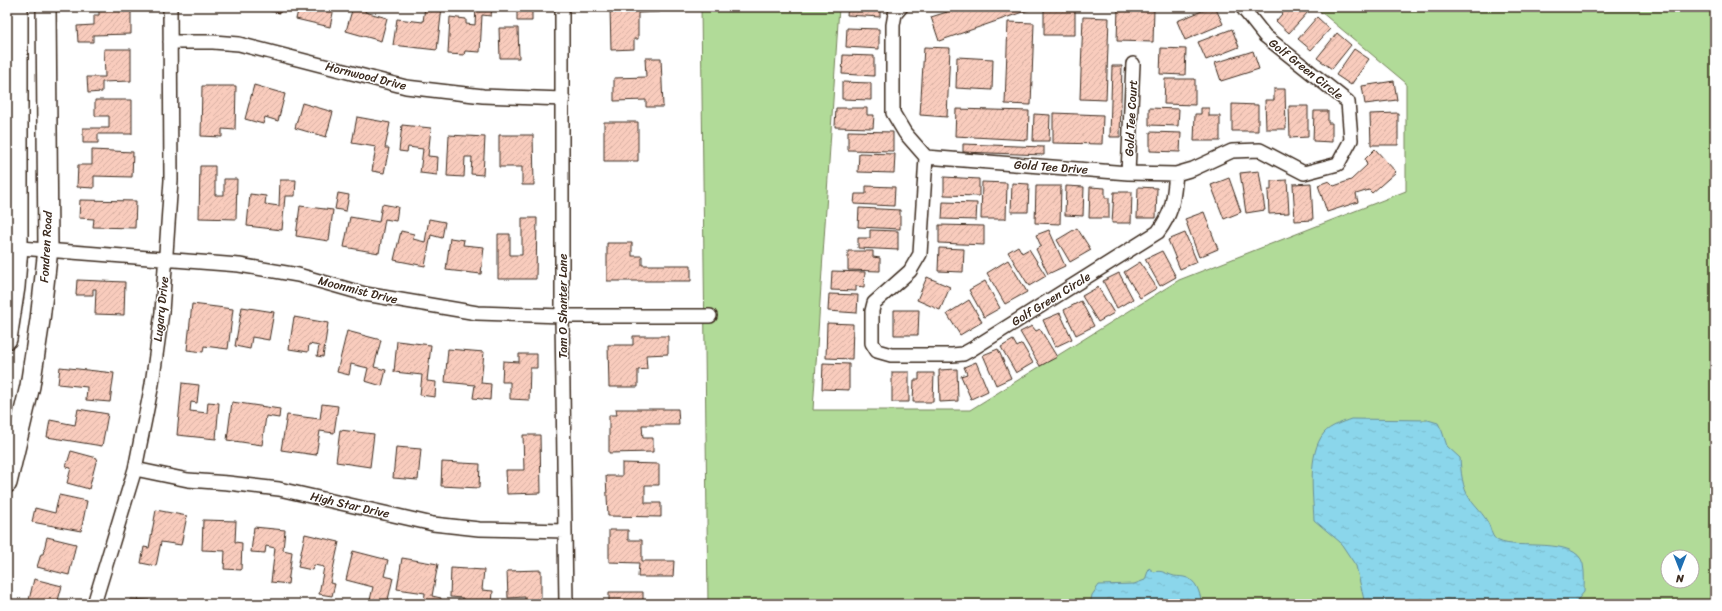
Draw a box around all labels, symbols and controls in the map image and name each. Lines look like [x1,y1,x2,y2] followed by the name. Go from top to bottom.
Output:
[1264,33,1348,105] street label: Golf Green Circle
[323,55,409,97] street label: Hornwood Drive
[1118,79,1144,157] street label: Gold Tee Court
[1013,153,1089,181] street label: Gold Tee Drive
[33,210,59,283] street label: Fondren Road
[552,254,574,358] street label: Tam O Shanter Lane
[1007,266,1095,332] street label: Golf Green Circle
[316,269,400,311] street label: Moonmist Drive
[147,275,175,343] street label: Lugary Drive
[308,485,392,525] street label: High Star Drive
[1660,549,1700,589] north arrow
[1676,569,1685,588] text: N

